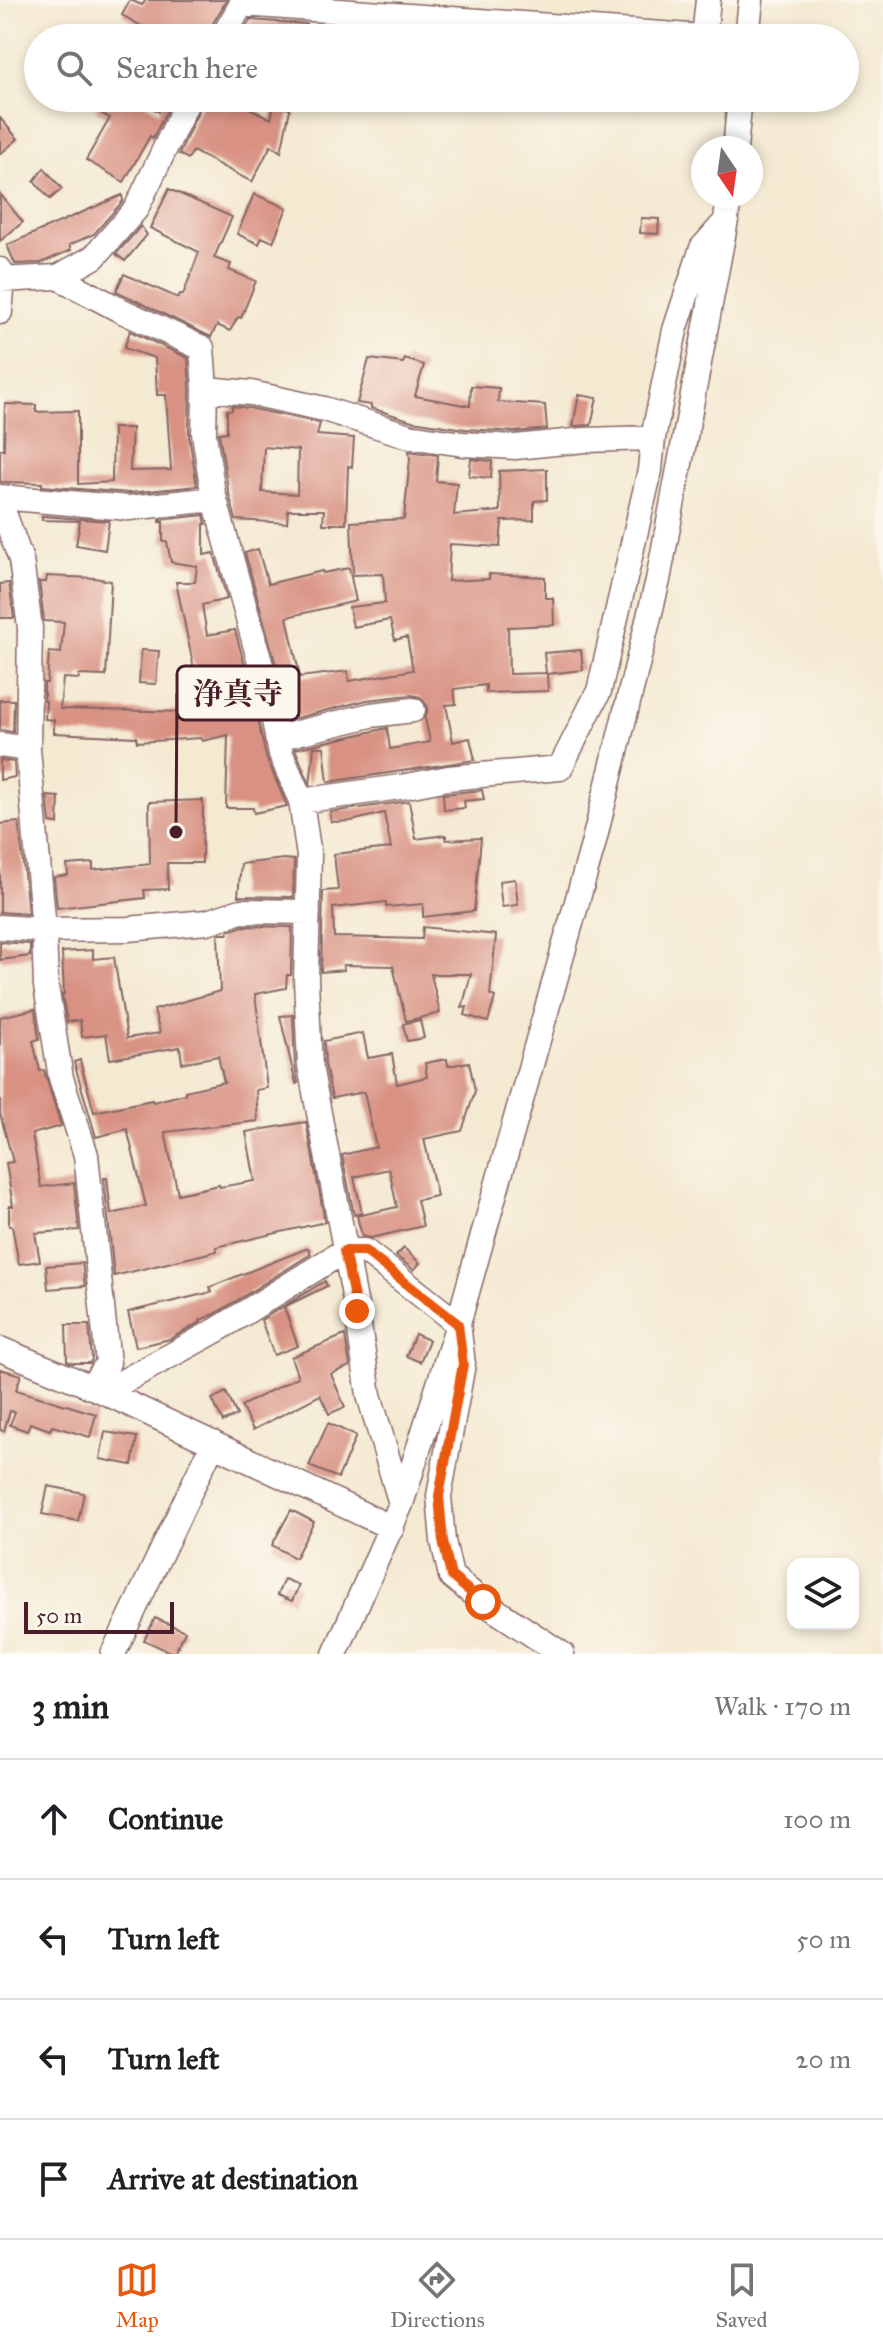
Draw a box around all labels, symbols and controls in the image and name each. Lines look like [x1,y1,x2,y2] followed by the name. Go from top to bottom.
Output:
[24,24,859,112] search box
[52,46,96,90] icon: search
[116,50,258,86] text: Search here
[691,136,763,208] north arrow
[177,666,299,720] callout: 浄真寺
[193,676,283,712] text: 浄真寺
[339,1293,375,1329] route end
[787,1558,859,1630] map controls
[787,1558,859,1630] button: layers
[465,1584,501,1620] route start
[24,1598,174,1634] scale bar
[36,1602,82,1629] text: 50 m
[32,1686,109,1727] text: 3 min
[714,1690,851,1722] text: Walk · 170 m
[32,1797,76,1841] icon: ahead
[108,1801,223,1837] text: Continue
[783,1803,851,1835] text: 100 m
[32,1917,76,1961] icon: left
[108,1921,219,1957] text: Turn left
[796,1923,851,1955] text: 50 m
[32,2037,76,2081] icon: left
[108,2041,219,2077] text: Turn left
[796,2043,851,2075] text: 20 m
[32,2157,76,2201] icon: arrive
[108,2161,358,2197] text: Arrive at destination
[115,2258,159,2333] tab: Map
[390,2258,485,2333] tab: Directions
[715,2258,768,2333] tab: Saved

